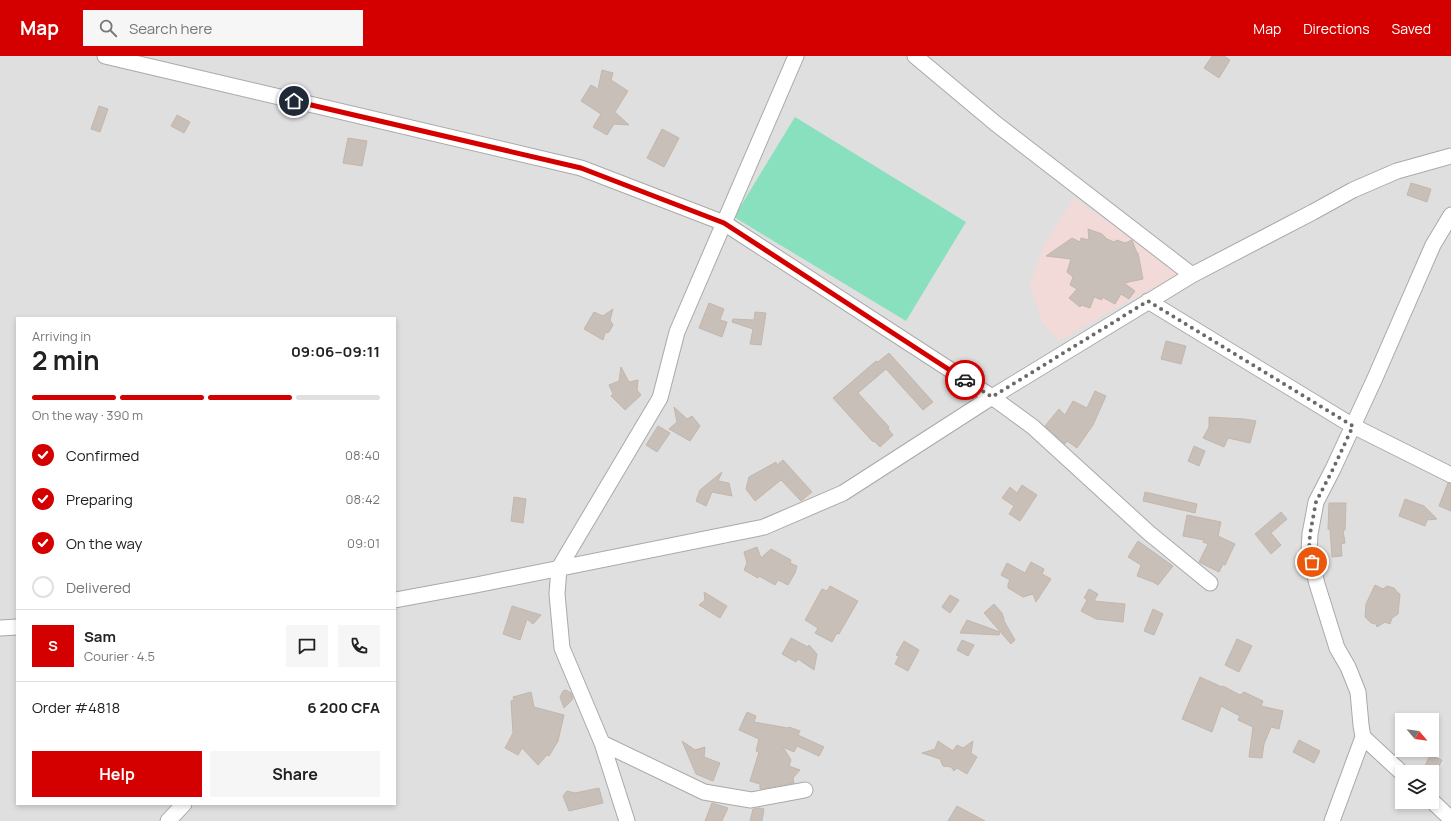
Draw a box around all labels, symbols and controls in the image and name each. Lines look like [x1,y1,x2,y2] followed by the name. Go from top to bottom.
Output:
[83,10,363,46] search box
[20,15,59,41] text: Map
[97,17,119,39] icon: search
[129,18,212,39] text: Search here
[1253,19,1281,38] text: Map
[1303,19,1370,38] text: Directions
[1392,19,1431,38] text: Saved
[277,84,311,118] pin
[283,90,305,112] icon: home
[32,327,91,345] text: Arriving in
[291,341,380,362] text: 09:06–09:11
[32,342,100,378] text: 2 min
[945,360,985,400] courier
[954,369,976,391] icon: car
[32,406,143,424] text: On the way · 390 m
[32,444,54,466] icon: check
[66,445,139,466] text: Confirmed
[345,446,380,464] text: 08:40
[32,488,54,510] icon: check
[66,489,133,510] text: Preparing
[346,490,380,508] text: 08:42
[32,532,54,554] icon: check
[66,533,142,554] text: On the way
[347,534,380,552] text: 09:01
[1295,545,1329,579] pin
[1301,551,1323,573] icon: bag
[66,577,131,598] text: Delivered
[286,625,328,667] button: chat
[338,625,380,667] button: phone
[84,626,116,647] text: Sam
[48,635,58,656] text: S
[84,647,155,665] text: Courier · 4.5
[32,697,120,718] text: Order #4818
[307,697,380,718] text: 6 200 CFA
[1395,713,1439,757] north arrow
[1395,713,1439,809] map controls
[32,751,202,797] button: Help
[210,751,380,797] button: Share
[1395,765,1439,809] button: layers

